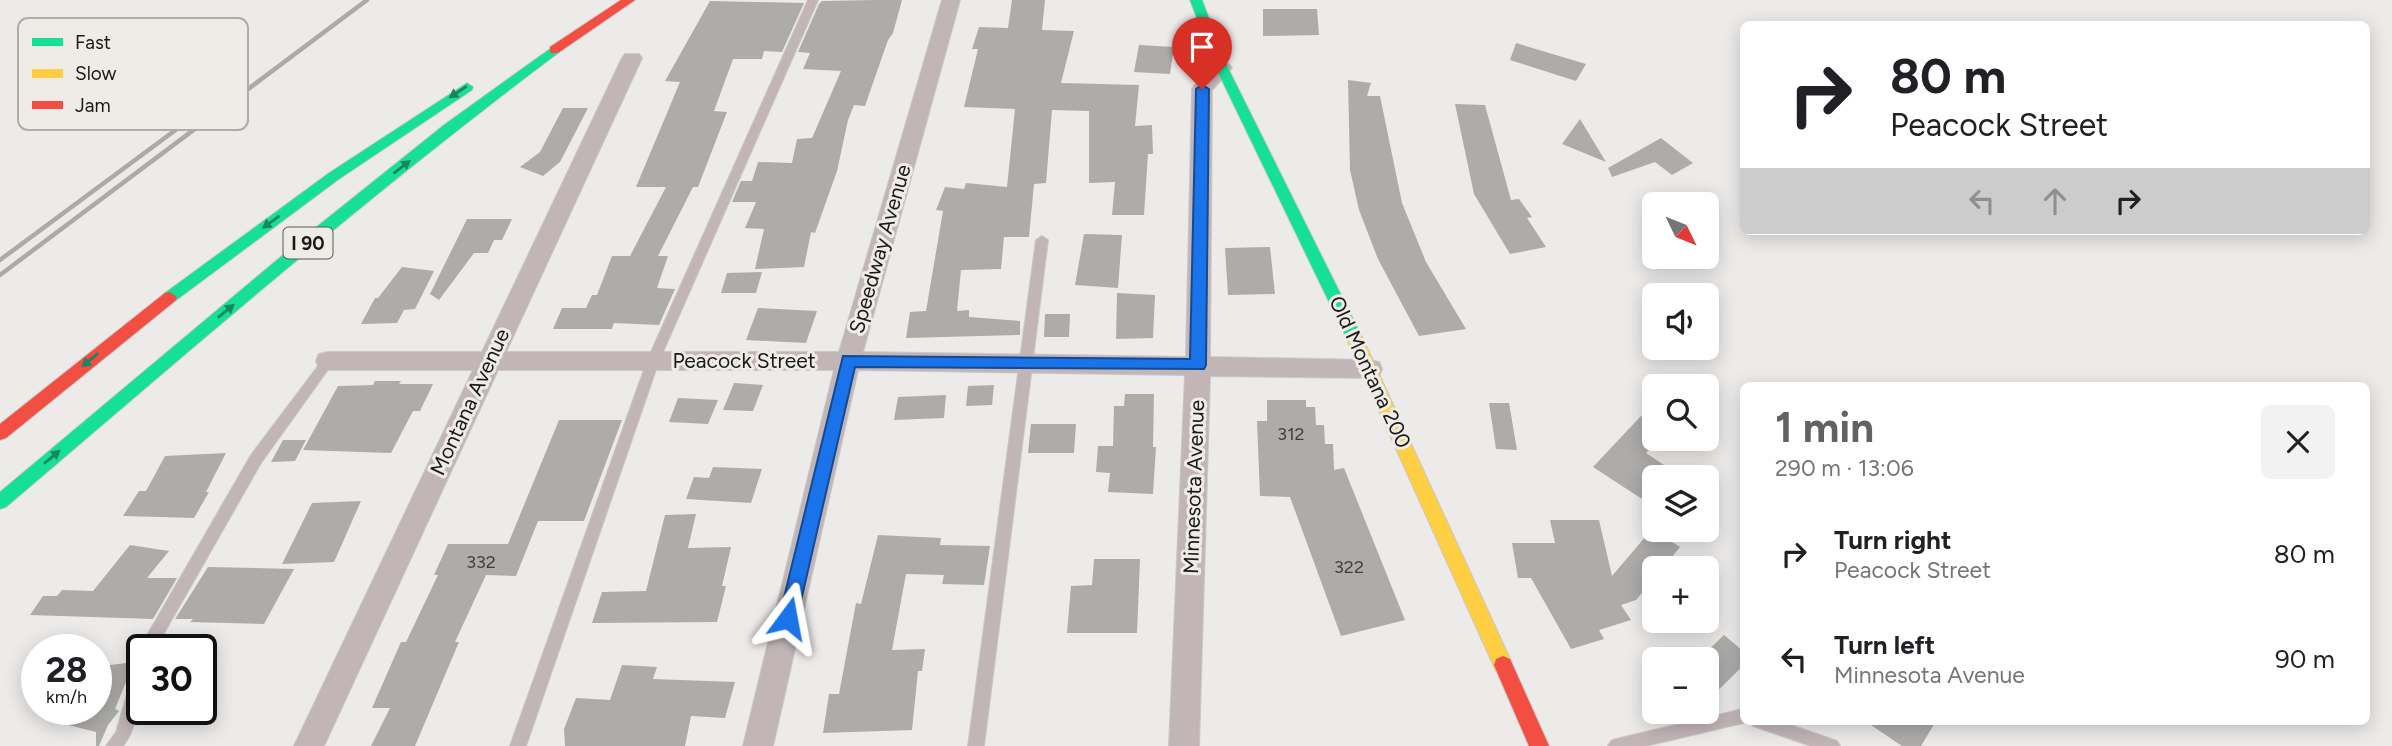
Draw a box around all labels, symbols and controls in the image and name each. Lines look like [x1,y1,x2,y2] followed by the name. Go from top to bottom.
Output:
[1172,17,1232,89] pin
[18,18,248,130] legend
[1183,28,1221,66] icon: arrive
[75,31,111,54] text: Fast
[1890,46,2006,105] text: 80 m
[1775,49,1866,140] icon: right
[75,62,117,85] text: Slow
[448,86,468,99] one-way arrow
[75,94,111,117] text: Jam
[1890,106,2108,144] text: Peacock Street
[393,160,411,175] one-way arrow
[843,162,916,336] street label: Speedway Avenue
[1963,182,2001,220] icon: left
[2036,182,2074,220] icon: ahead
[2109,182,2147,220] icon: right
[1642,192,1718,270] north arrow
[1642,192,1719,724] map controls
[263,215,281,230] one-way arrow
[284,228,332,258] road number: I 90
[1642,283,1719,360] button: sound
[1324,292,1417,452] street label: Old Montana 200
[216,303,234,318] one-way arrow
[425,325,514,479] street label: Montana Avenue
[672,348,816,373] street label: Peacock Street
[82,352,99,367] one-way arrow
[1642,374,1719,451] button: search
[1178,399,1209,575] street label: Minnesota Avenue
[1775,402,1874,453] text: 1 min
[2261,405,2335,479] button: close
[1277,423,1305,445] house number: 312
[43,449,61,465] one-way arrow
[1775,454,1914,482] text: 290 m · 13:06
[1642,465,1719,542] button: layers
[1834,524,1951,556] text: Turn right
[1775,535,1813,573] icon: right
[2274,538,2335,570] text: 80 m
[466,551,496,573] house number: 332
[1334,556,1364,578] house number: 322
[1642,556,1719,633] button: +
[1834,556,1991,584] text: Peacock Street
[751,581,825,655] position arrow
[1834,629,1935,661] text: Turn left
[126,634,217,725] speed limit sign: 30
[1775,640,1813,678] icon: left
[2275,643,2335,675] text: 90 m
[1642,647,1719,724] button: −
[46,649,87,691] text: 28
[1834,661,2025,689] text: Minnesota Avenue
[46,686,87,708] text: km/h

